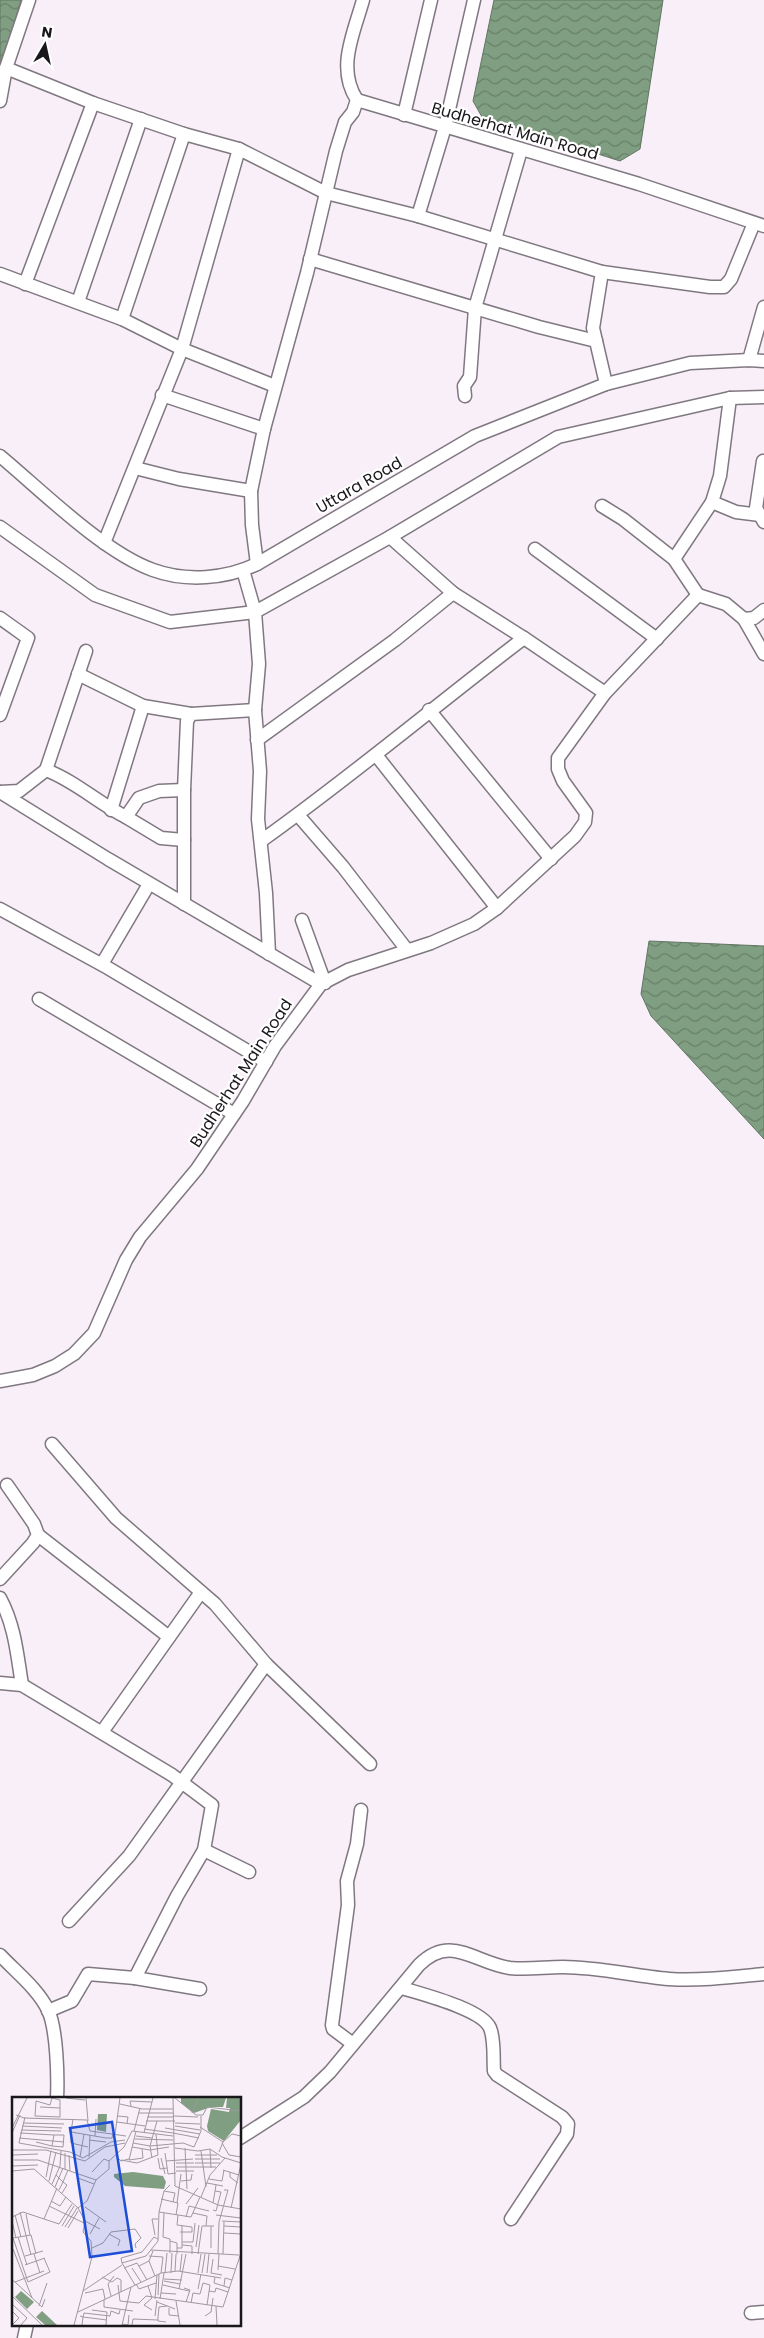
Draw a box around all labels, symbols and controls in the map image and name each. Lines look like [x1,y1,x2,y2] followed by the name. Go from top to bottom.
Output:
[20,20,70,70] north arrow
[40,21,54,43] text: N
[429,96,601,166] street label: Budherhat Main Road
[312,451,406,519] street label: Uttara Road
[184,994,298,1152] street label: Budherhat Main Road
[12,2097,241,2326] inset map

